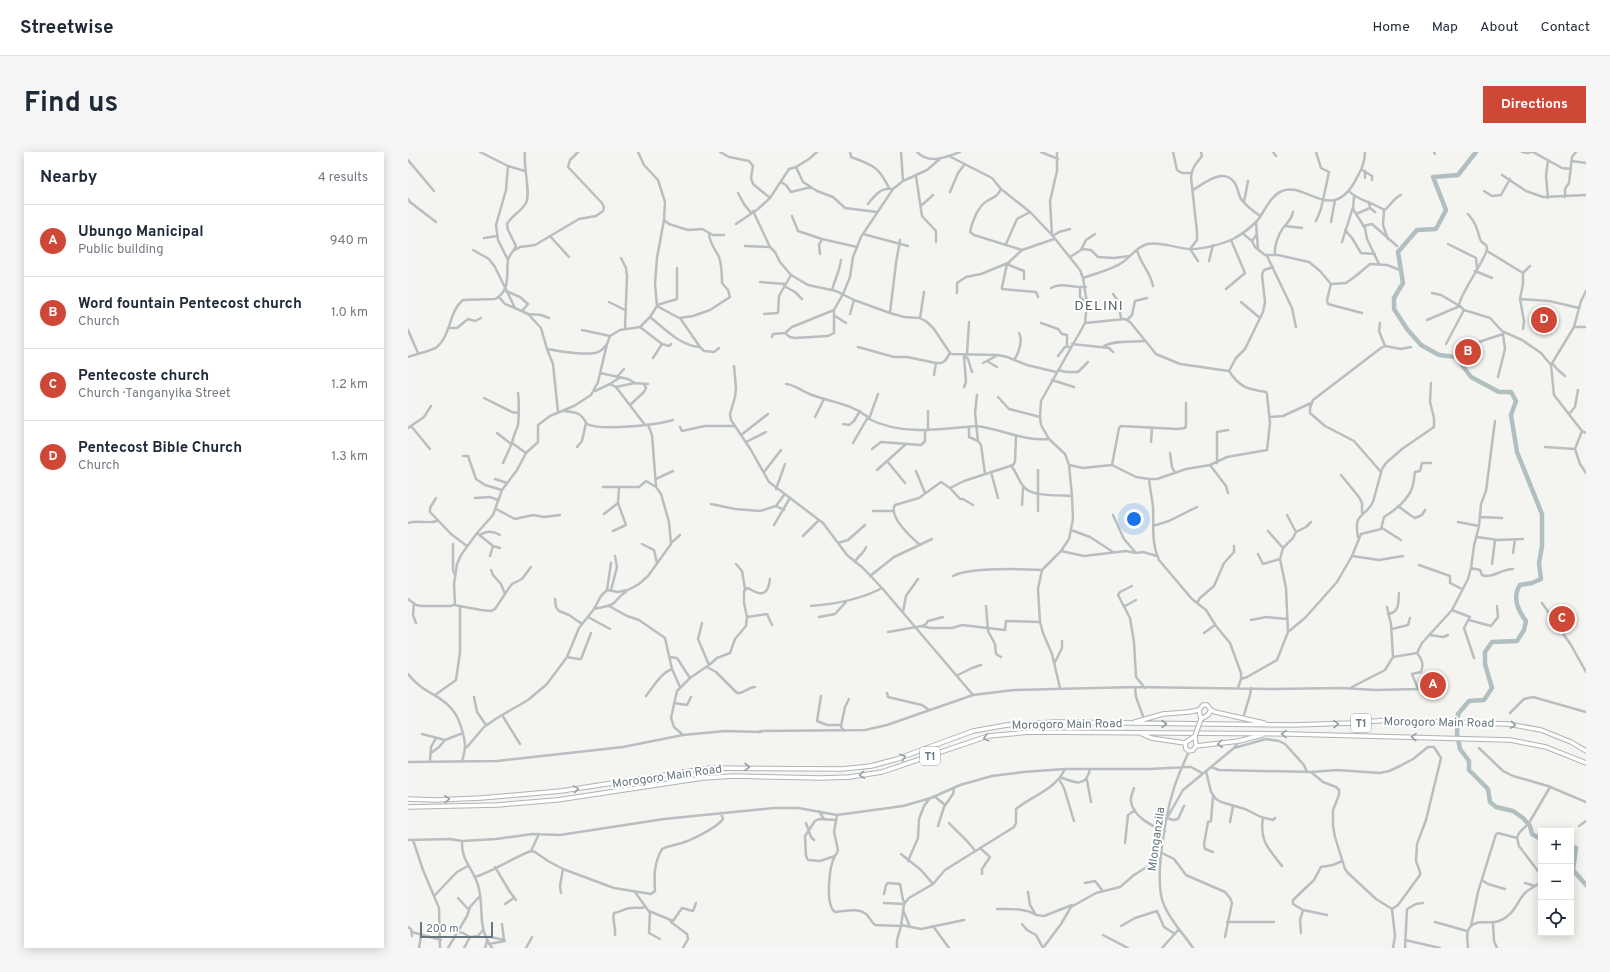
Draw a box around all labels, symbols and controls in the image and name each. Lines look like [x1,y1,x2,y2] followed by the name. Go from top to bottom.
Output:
[20,16,113,40] text: Streetwise
[1373,19,1410,36] text: Home
[1432,19,1458,36] text: Map
[1480,19,1519,36] text: About
[1541,19,1590,36] text: Contact
[24,86,118,122] text: Find us
[1483,86,1586,123] button: Directions
[40,167,97,189] text: Nearby
[318,170,368,186] text: 4 results
[78,223,204,242] text: Ubungo Manicipal
[48,233,58,249] text: A
[330,233,368,249] text: 940 m
[78,242,164,258] text: Public building
[78,295,302,314] text: Word fountain Pentecost church
[1074,298,1124,315] district label: DELINI
[49,305,57,321] text: B
[331,305,368,321] text: 1.0 km
[1531,305,1557,335] pin: D
[78,314,120,330] text: Church
[1455,337,1481,367] pin: B
[78,367,209,386] text: Pentecoste church
[49,377,57,393] text: C
[331,377,368,393] text: 1.2 km
[78,386,231,402] text: Church · Tanganyika Street
[78,439,242,458] text: Pentecost Bible Church
[48,449,58,465] text: D
[331,449,368,465] text: 1.3 km
[78,458,120,474] text: Church
[1124,509,1144,529] your location
[1549,604,1575,634] pin: C
[1420,670,1446,700] pin: A
[1351,714,1371,732] road number: T1
[1383,714,1495,732] street label: Morogoro Main Road
[1011,716,1123,734] street label: Morogoro Main Road
[1161,720,1167,728] one-way arrow
[1333,720,1339,728] one-way arrow
[1510,720,1516,729] one-way arrow
[1281,729,1287,738] one-way arrow
[983,733,990,741] one-way arrow
[1411,733,1417,742] one-way arrow
[1217,739,1223,748] one-way arrow
[920,747,940,765] road number: T1
[900,753,907,761] one-way arrow
[611,761,723,793] street label: Morogoro Main Road
[744,763,750,771] one-way arrow
[859,770,865,779] one-way arrow
[573,785,580,794] one-way arrow
[444,795,450,804] one-way arrow
[1145,806,1169,872] street label: Mlonganzila
[1538,828,1574,936] map controls
[1538,828,1574,864] button: +
[1538,864,1574,900] button: −
[1538,900,1574,936] button: locate
[420,920,493,939] scale bar
[426,922,459,936] text: 200 m

